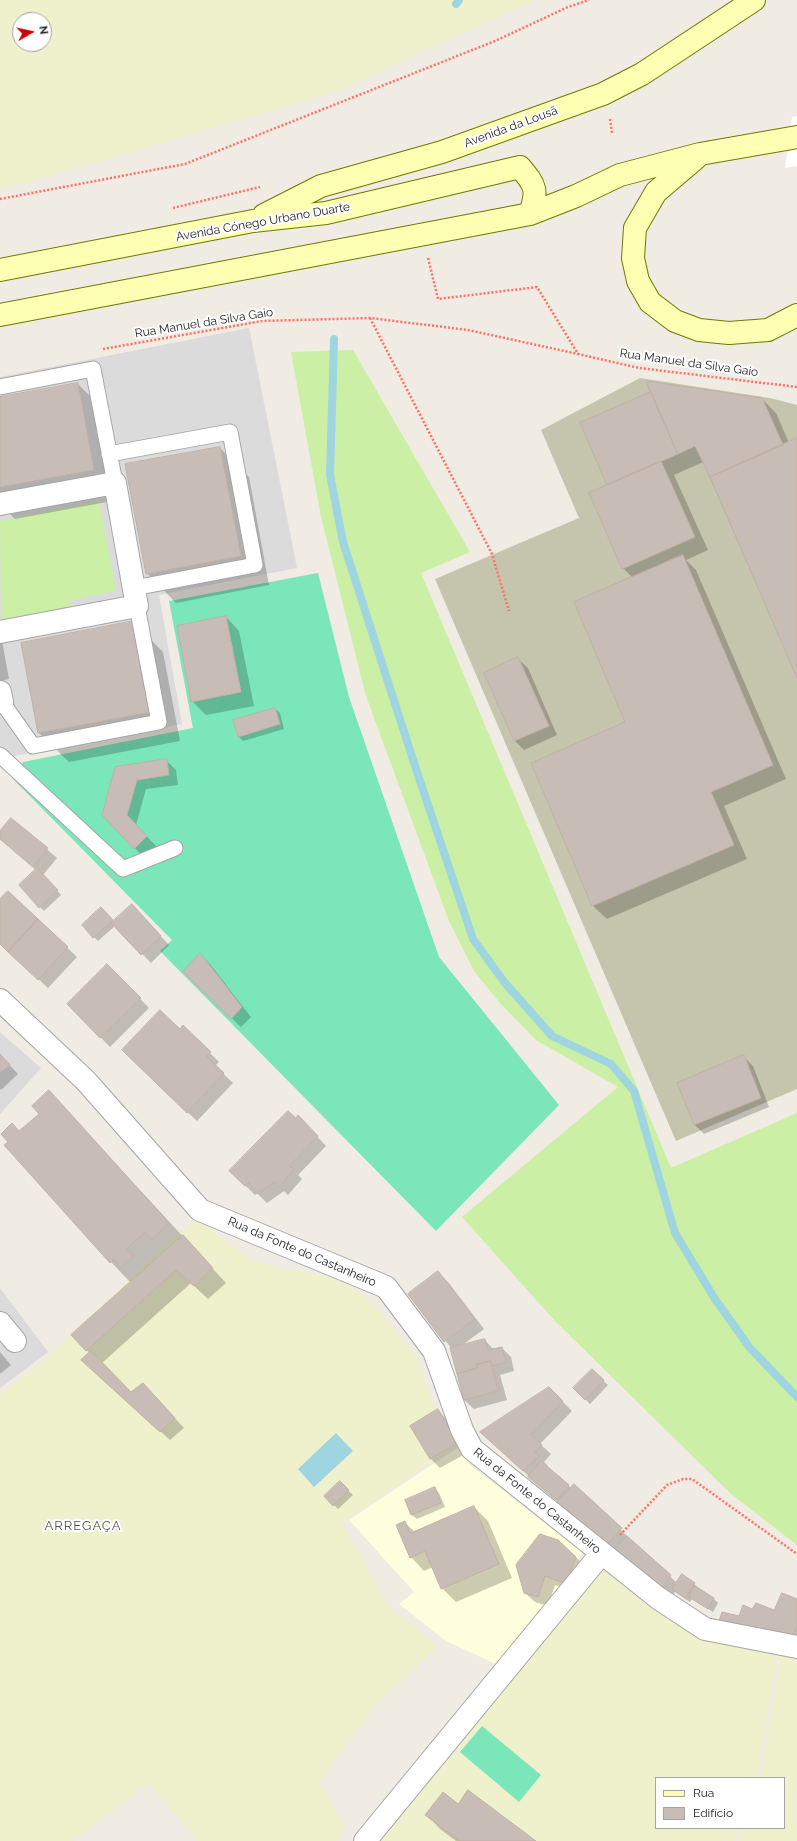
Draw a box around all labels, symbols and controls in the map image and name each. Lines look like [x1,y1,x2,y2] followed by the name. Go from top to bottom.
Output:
[12,12,52,52] north arrow
[36,25,50,35] text: N
[462,103,560,151] street label: Avenida da Lousã
[175,200,351,244] street label: Avenida Cónego Urbano Duarte
[134,305,274,341] street label: Rua Manuel da Silva Gaio
[619,346,759,380] street label: Rua Manuel da Silva Gaio
[226,1214,378,1290] street label: Rua da Fonte do Castanheiro
[470,1445,604,1557] street label: Rua da Fonte do Castanheiro
[45,1518,121,1534] district label: ARREGAÇA
[655,1777,785,1829] legend
[693,1786,714,1800] text: Rua
[693,1806,733,1820] text: Edifício

